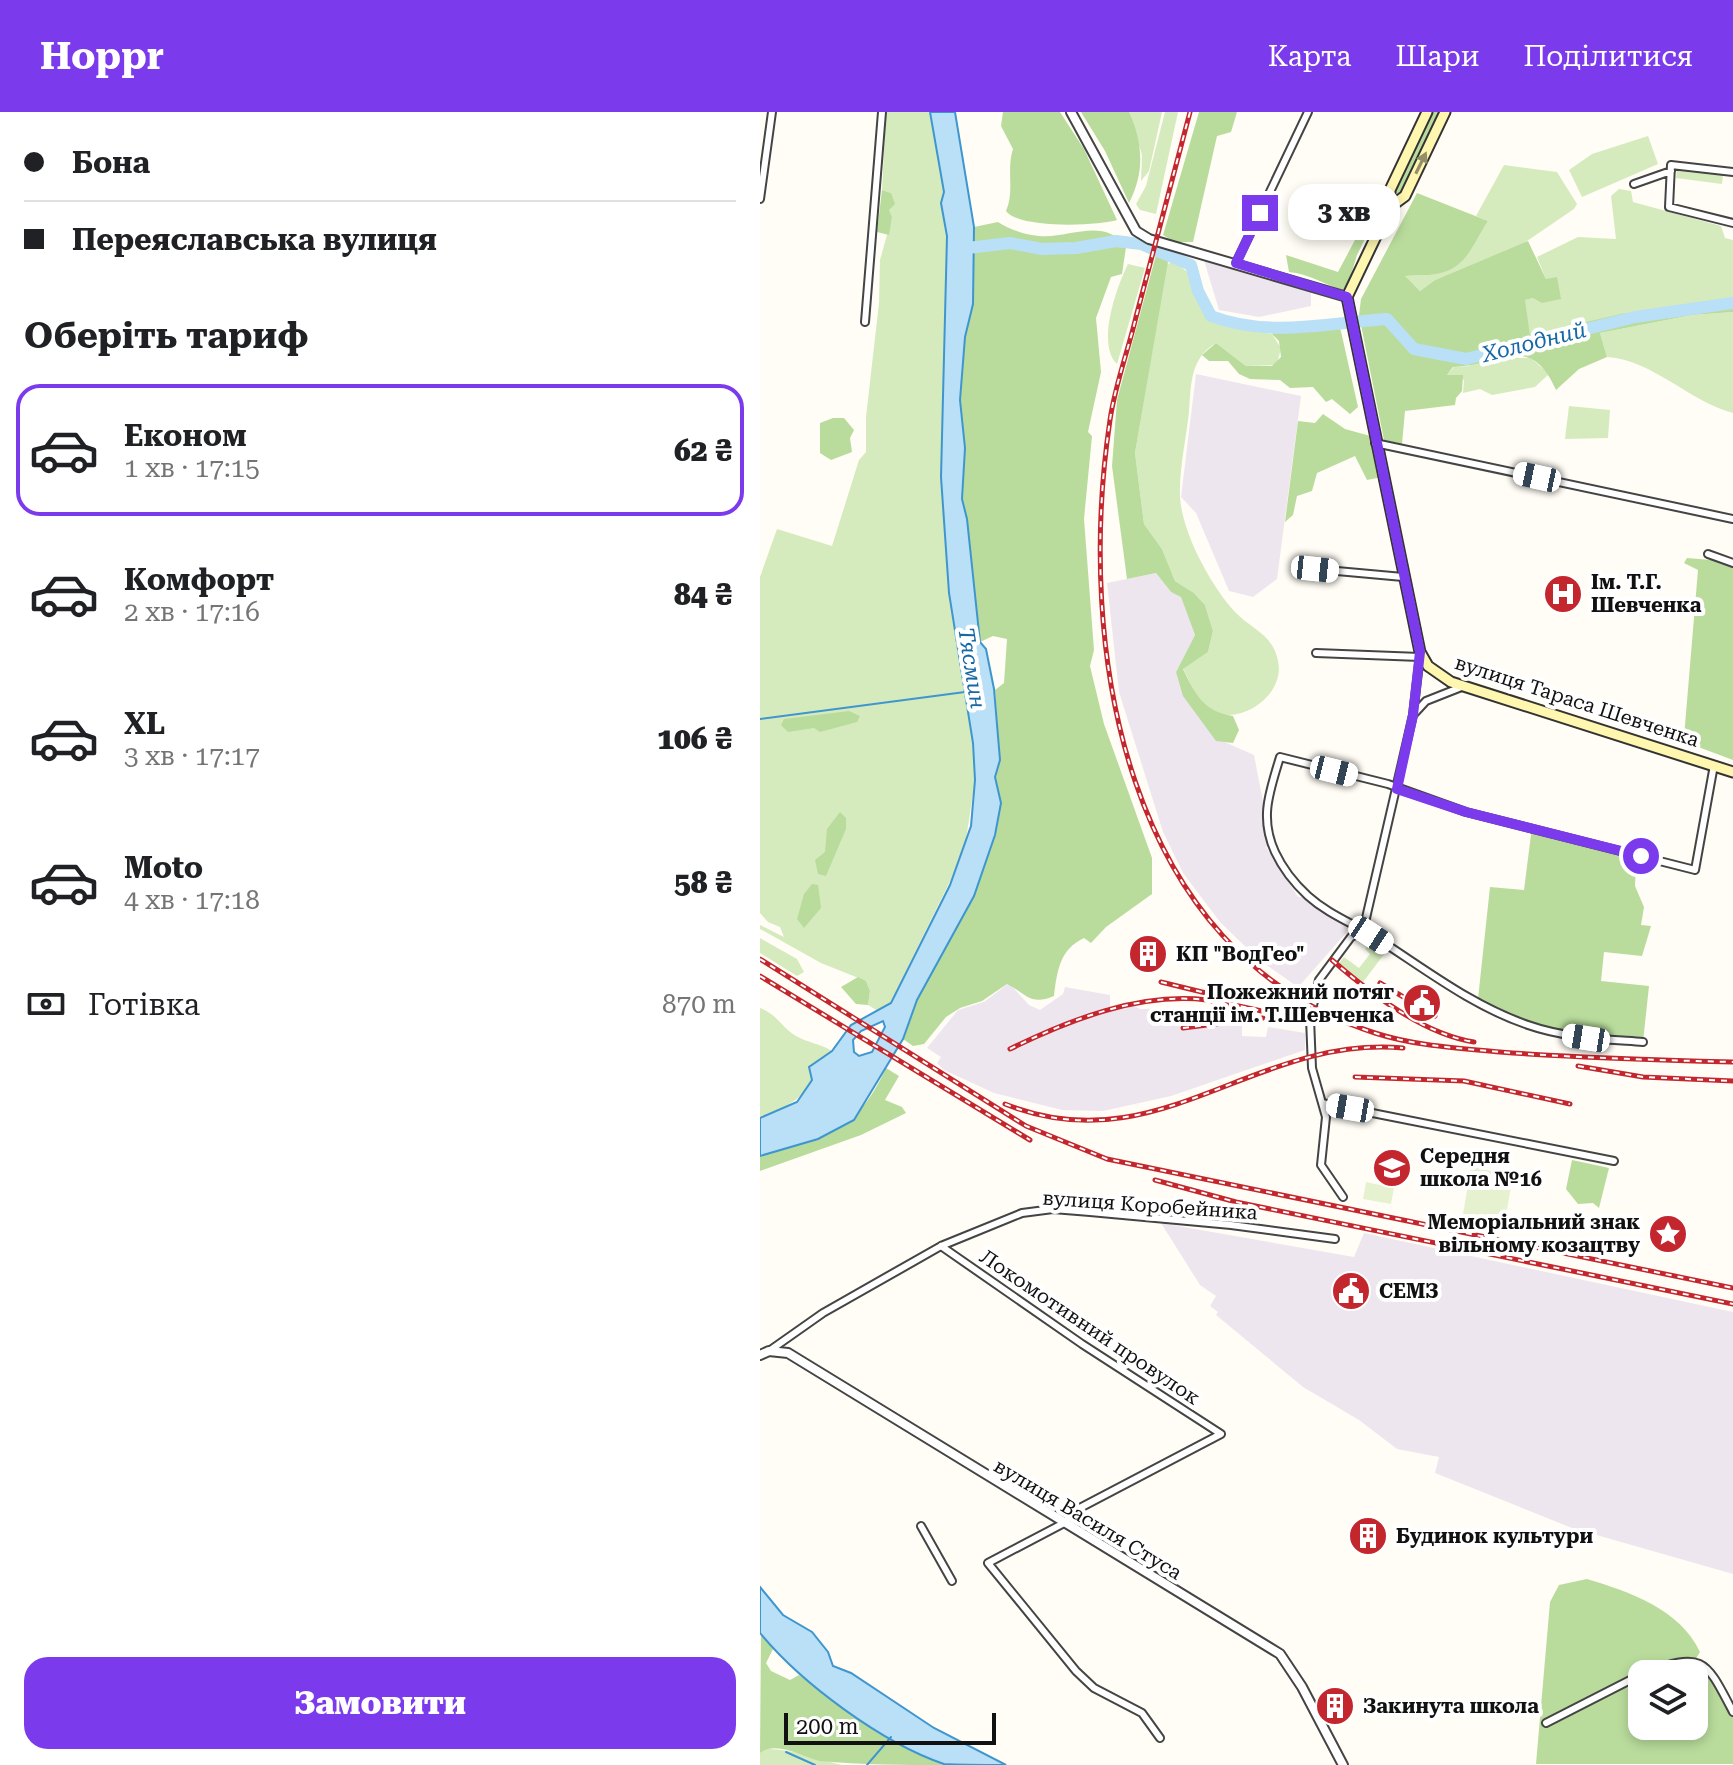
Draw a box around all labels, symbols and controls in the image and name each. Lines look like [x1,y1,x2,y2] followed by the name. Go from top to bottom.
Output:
[40,34,164,78] text: Hoppr
[1268,40,1352,73] text: Карта
[1396,40,1480,73] text: Шари
[1524,40,1693,73] text: Поділитися
[72,145,150,180] text: Бона
[1414,151,1428,174] one-way arrow
[1288,185,1400,241] callout: 3 хв
[1242,195,1278,231] route end
[1317,197,1371,227] text: 3 хв
[72,222,437,257] text: Переяславська вулиця
[24,315,309,357] text: Оберіть тариф
[1478,317,1589,367] water label: Холодний
[28,414,100,486] icon: car
[124,418,247,453] text: Економ
[674,433,732,468] text: 62 ₴
[124,453,260,483] text: 1 хв · 17:15
[1511,460,1563,494] car
[1290,555,1340,583] car
[28,558,100,630] icon: car
[124,562,274,597] text: Комфорт
[1591,570,1702,617] place label: Ім. Т.Г. Шевченка
[1542,573,1584,615] hospital icon: Ім. Т.Г. Шевченка
[674,577,732,612] text: 84 ₴
[124,597,260,627] text: 2 хв · 17:16
[953,626,991,710] water label: Тясмин
[1452,650,1702,752] street label: вулиця Тараса Шевченка
[28,702,100,774] icon: car
[124,706,165,741] text: XL
[657,721,732,756] text: 106 ₴
[124,741,260,771] text: 3 хв · 17:17
[1308,754,1360,788] car
[1623,838,1659,874] route start
[28,846,100,918] icon: car
[124,850,203,885] text: Moto
[674,865,732,900] text: 58 ₴
[124,885,260,915] text: 4 хв · 17:18
[1344,912,1398,958] car
[1127,933,1169,975] building icon: КП "ВодГео"
[1176,942,1305,966] place label: КП "ВодГео"
[1150,980,1394,1027] place label: Пожежний потяг станції ім. Т.Шевченка
[24,982,68,1026] icon: cash
[1401,982,1443,1024] public building icon: Пожежний потяг станції ім. Т.Шевченка
[88,987,200,1022] text: Готівка
[662,989,736,1019] text: 870 m
[1560,1022,1612,1054] car
[1324,1092,1376,1124] car
[1420,1144,1542,1191] place label: Середня школа №16
[1371,1147,1413,1189] school or university icon: Середня школа №16
[1042,1186,1259,1225] street label: вулиця Коробейника
[1428,1210,1640,1257] place label: Меморіальний знак вільному козацтву
[1647,1213,1689,1255] place icon: Меморіальний знак вільному козацтву
[975,1244,1205,1410] street label: Локомотивний провулок
[1330,1270,1372,1312] public building icon: СЕМЗ
[1379,1279,1439,1303] place label: СЕМЗ
[990,1453,1186,1585] street label: вулиця Василя Стуса
[1347,1515,1389,1557] building icon: Будинок культури
[1396,1524,1594,1548] place label: Будинок культури
[24,1657,736,1749] button: Замовити
[1628,1660,1708,1740] map controls
[1628,1660,1708,1740] button: layers
[1314,1685,1356,1727] building icon: Закинута школа
[1363,1694,1539,1718] place label: Закинута школа
[784,1709,996,1745] scale bar
[796,1714,859,1739] text: 200 m

